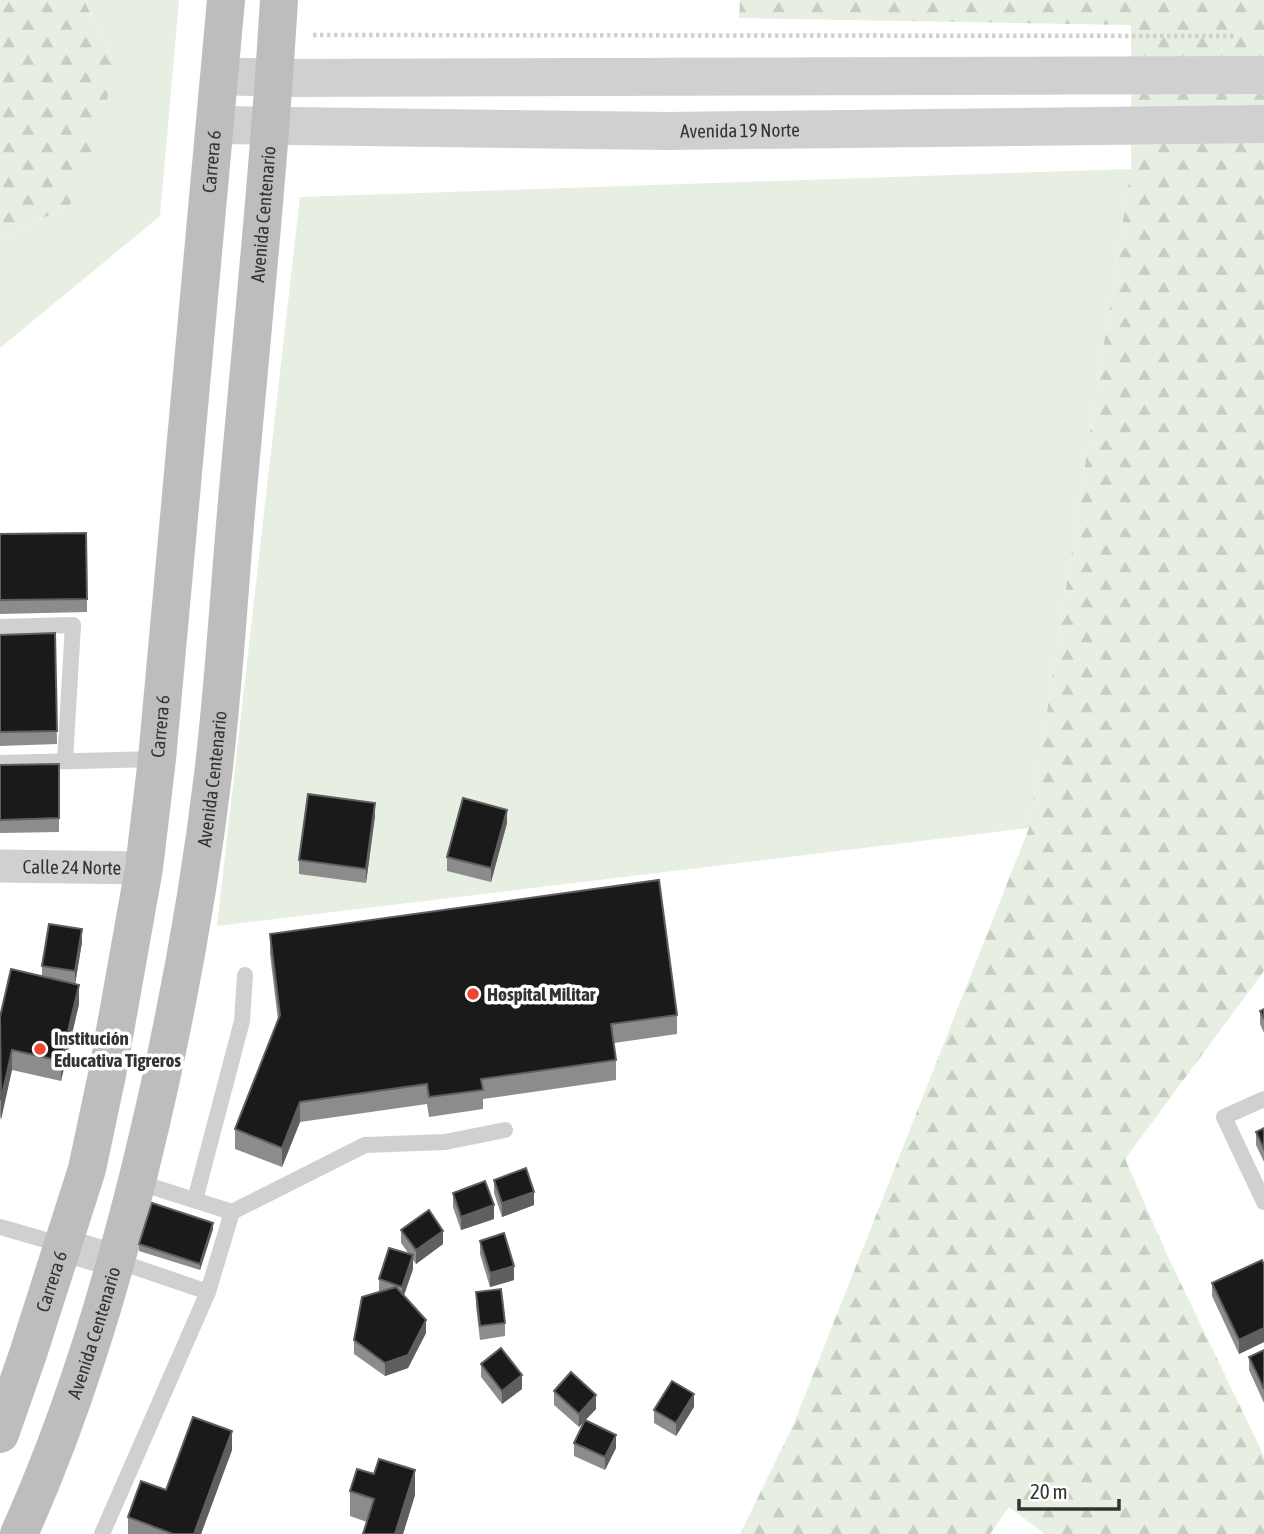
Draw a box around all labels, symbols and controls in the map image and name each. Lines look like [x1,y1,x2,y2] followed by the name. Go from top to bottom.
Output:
[680,118,800,142] street label: Avenida 19 Norte
[198,129,225,194] street label: Carrera 6
[246,145,280,283] street label: Avenida Centenario
[146,694,174,759] street label: Carrera 6
[193,710,231,848] street label: Avenida Centenario
[23,855,121,879] street label: Calle 24 Norte
[487,983,596,1005] place label: Hospital Militar
[465,986,481,1002] marker: Hospital Militar
[54,1027,181,1071] place label: Institución Educativa Tigreros
[32,1041,48,1057] marker: Institución Educativa Tigreros
[31,1248,71,1315] street label: Carrera 6
[63,1264,125,1401] street label: Avenida Centenario
[1019,1468,1119,1512] scale bar
[1030,1479,1068,1503] text: 20 m

